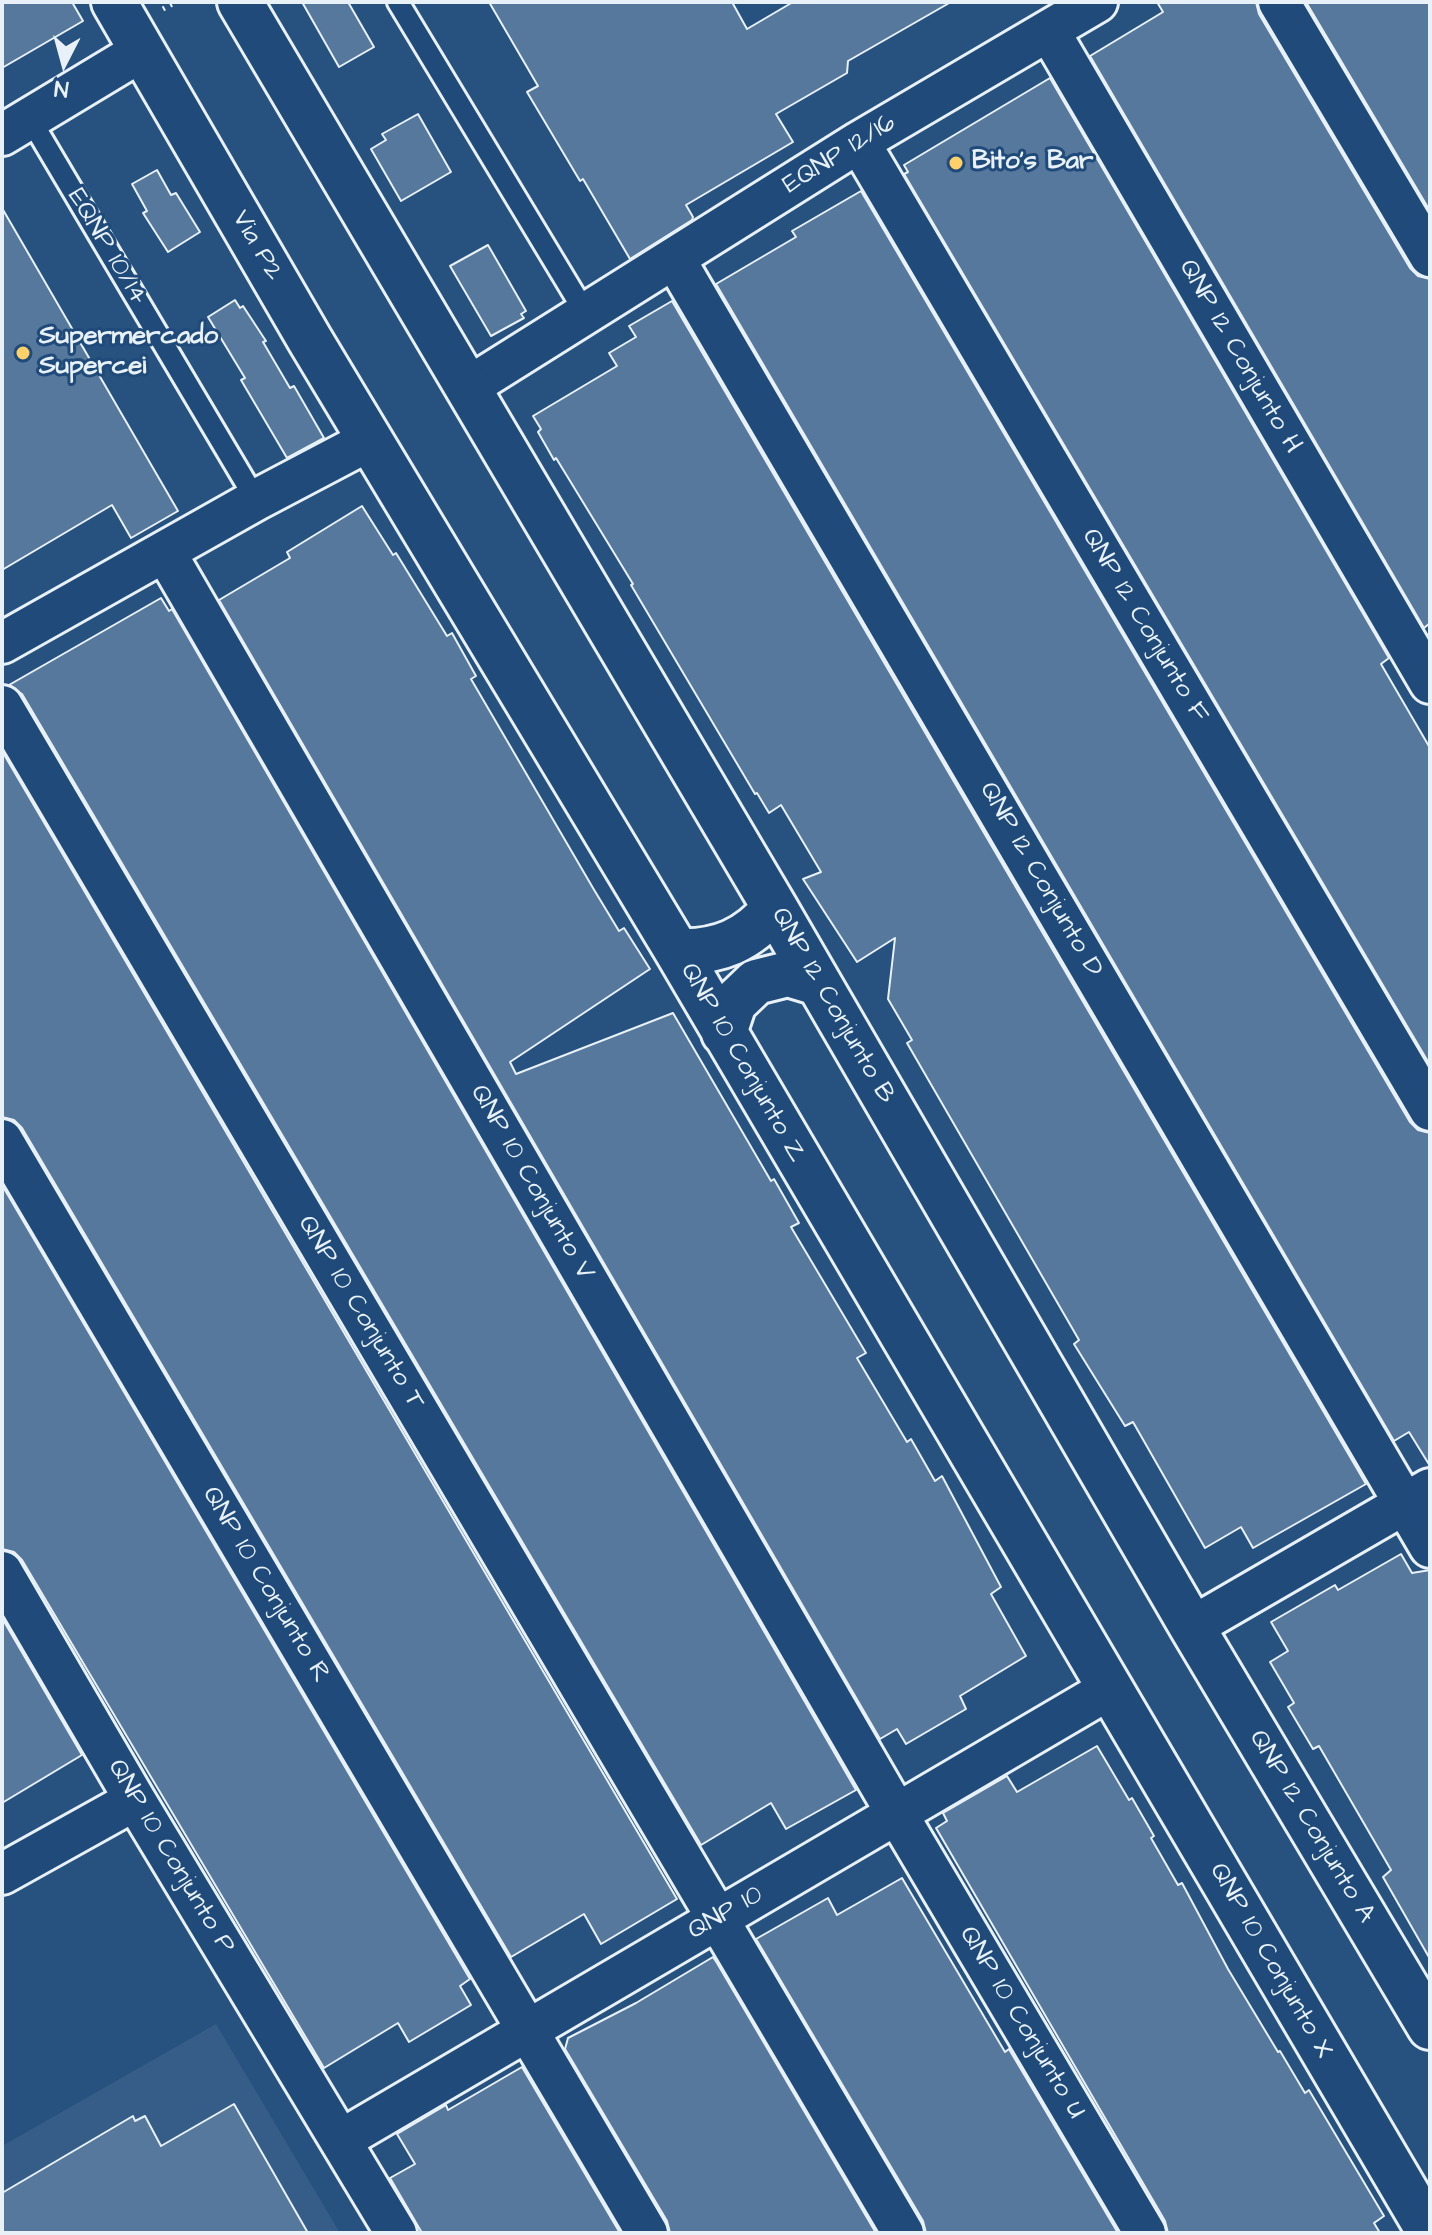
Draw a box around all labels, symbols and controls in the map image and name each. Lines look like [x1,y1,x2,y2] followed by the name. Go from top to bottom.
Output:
[24,24,104,104] north arrow
[53,72,70,105] text: N
[778,108,902,202] street label: EQNP 12/16
[972,147,1093,179] place label: Bito's Bar
[947,154,965,172] marker: Bito's Bar
[59,183,153,311] street label: EQNP 10/14
[224,206,288,286] street label: Via P2
[1171,255,1307,459] street label: QNP 12 Conjunto H
[39,322,218,384] place label: Supermercado Supercei
[14,344,32,362] marker: Supermercado Supercei
[1074,523,1214,729] street label: QNP 12 Conjunto F
[972,777,1108,983] street label: QNP 12 Conjunto D
[763,902,901,1110] street label: QNP 12 Conjunto B
[672,958,812,1168] street label: QNP 10 Conjunto Z
[462,1080,600,1286] street label: QNP 10 Conjunto V
[290,1210,430,1416] street label: QNP 10 Conjunto T
[194,1481,336,1689] street label: QNP 10 Conjunto R
[1241,1725,1381,1929] street label: QNP 12 Conjunto A
[100,1754,240,1960] street label: QNP 10 Conjunto P
[1202,1858,1338,2064] street label: QNP 10 Conjunto X
[683,1880,769,1948] street label: QNP 10
[951,1921,1091,2125] street label: QNP 10 Conjunto U

